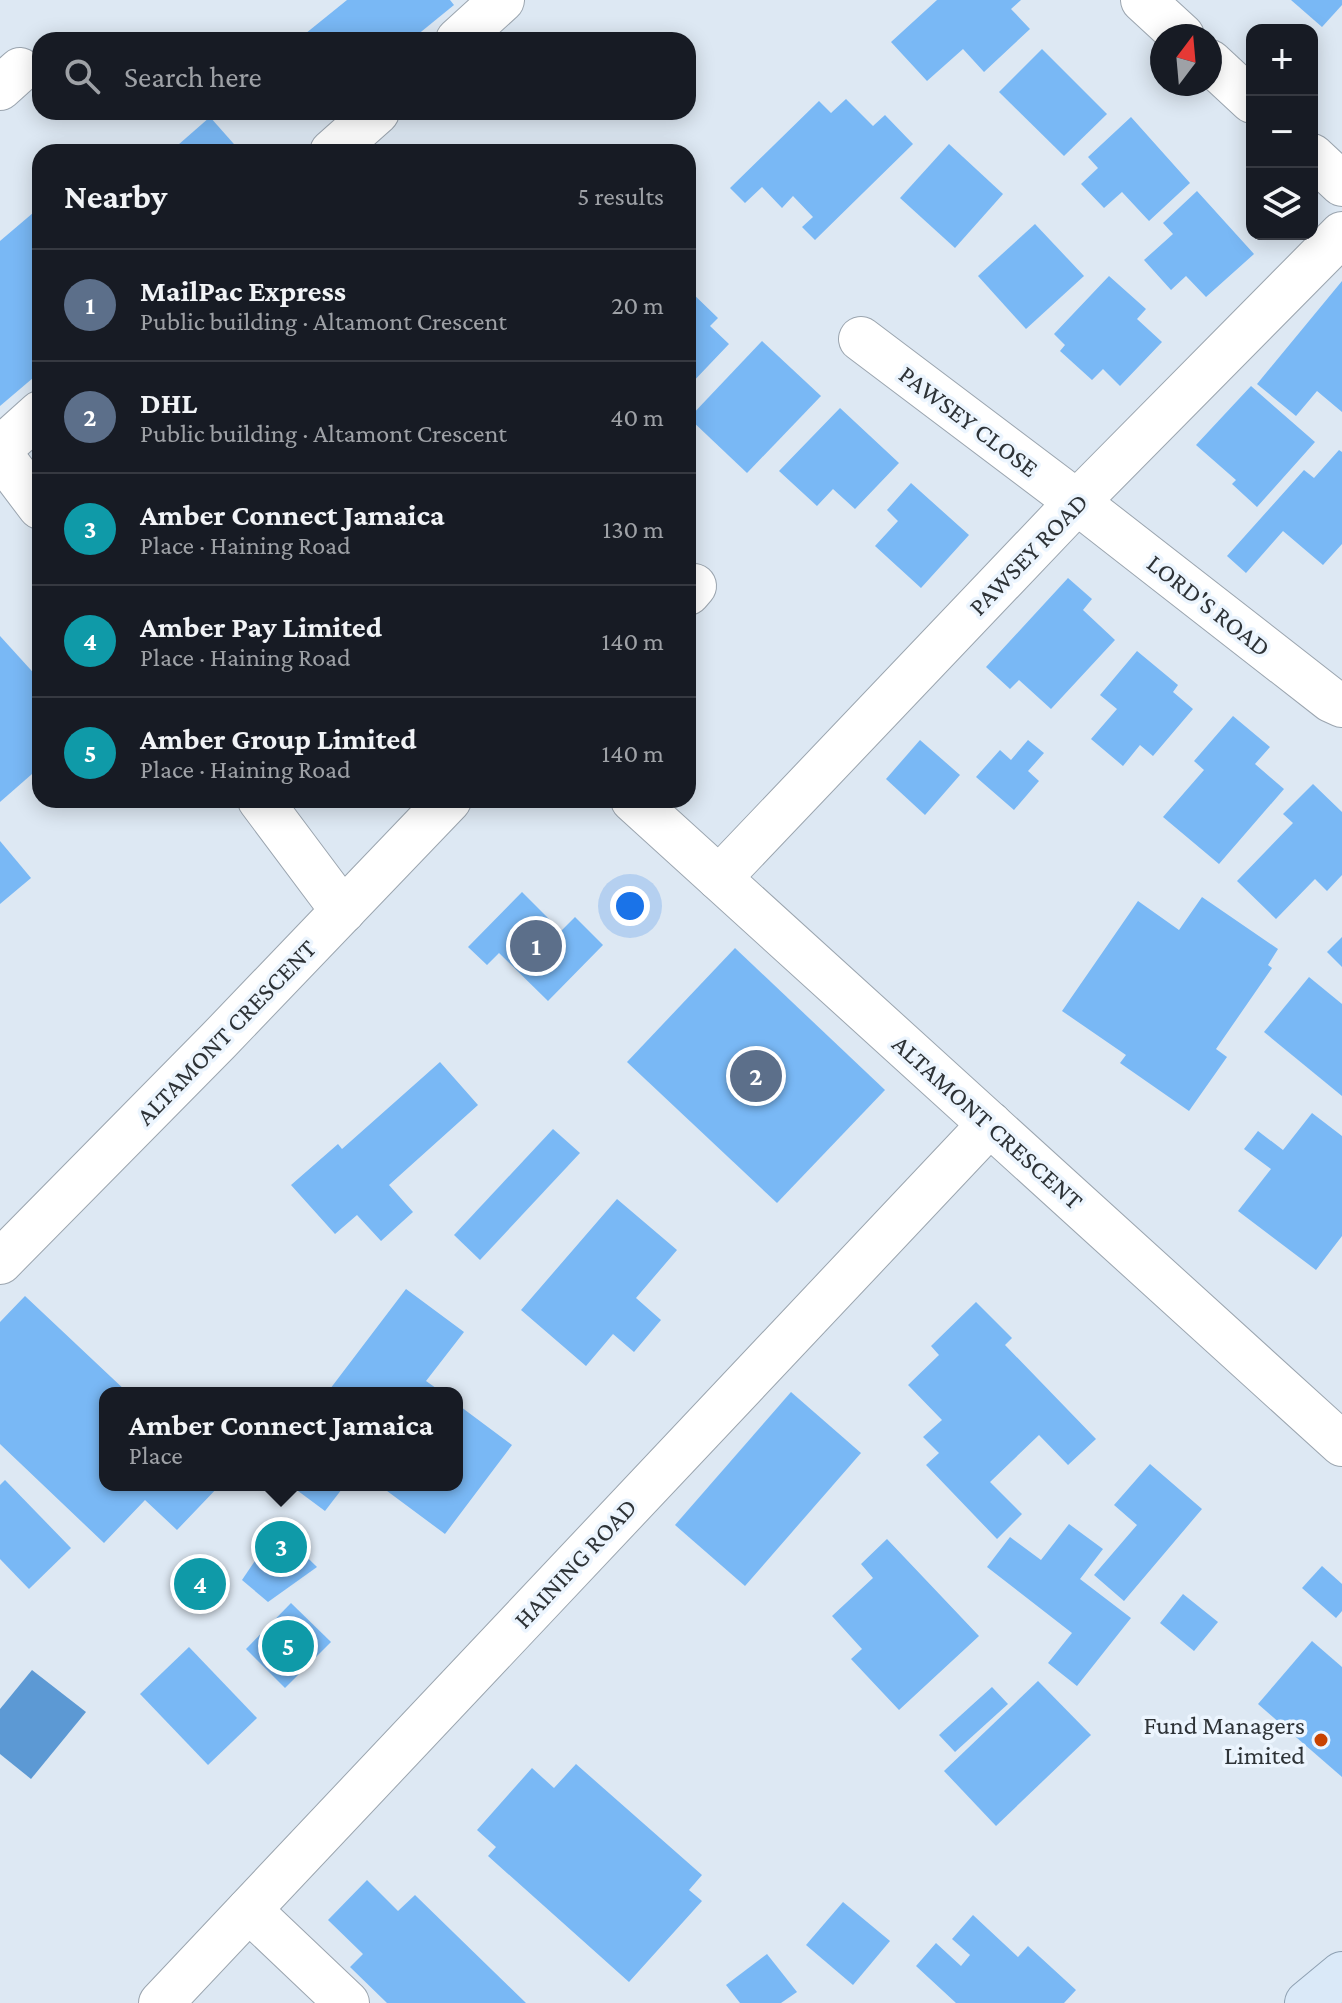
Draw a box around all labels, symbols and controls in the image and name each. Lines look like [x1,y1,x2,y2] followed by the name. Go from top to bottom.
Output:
[1150,24,1222,96] north arrow
[1246,24,1318,240] map controls
[1246,24,1318,96] button: +
[32,32,696,120] search box
[60,54,104,98] icon: search
[124,60,262,93] text: Search here
[1246,96,1318,168] button: −
[1246,168,1318,240] button: layers
[64,178,167,215] text: Nearby
[577,182,664,211] text: 5 results
[140,274,346,307] text: MailPac Express
[85,291,95,320] text: 1
[611,291,664,320] text: 20 m
[140,307,507,336] text: Public building · Altamont Crescent
[893,360,1044,483] street label: PAWSEY CLOSE
[140,386,197,419] text: DHL
[83,403,97,432] text: 2
[610,403,664,432] text: 40 m
[140,419,507,448] text: Public building · Altamont Crescent
[963,487,1094,621] street label: PAWSEY ROAD
[140,498,445,531] text: Amber Connect Jamaica
[84,515,96,544] text: 3
[603,515,664,544] text: 130 m
[140,531,351,560] text: Place · Haining Road
[1141,548,1276,663] street label: LORD'S ROAD
[140,610,382,643] text: Amber Pay Limited
[83,627,97,656] text: 4
[602,627,664,656] text: 140 m
[140,643,351,672] text: Place · Haining Road
[140,722,417,755] text: Amber Group Limited
[84,739,96,768] text: 5
[602,739,664,768] text: 140 m
[140,755,351,784] text: Place · Haining Road
[610,886,650,926] your location
[510,916,562,976] pin: 1
[130,934,322,1131] street label: ALTAMONT CRESCENT
[887,1029,1089,1215] street label: ALTAMONT CRESCENT
[730,1046,782,1106] pin: 2
[99,1387,463,1491] popup
[129,1408,433,1441] text: Amber Connect Jamaica
[129,1441,183,1470] text: Place
[508,1493,643,1634] street label: HAINING ROAD
[255,1517,307,1577] pin: 3
[174,1554,226,1614] pin: 4
[262,1616,314,1676] pin: 5
[1144,1711,1305,1770] place label: Fund Managers Limited
[1312,1731,1330,1749] marker: Fund Managers Limited

